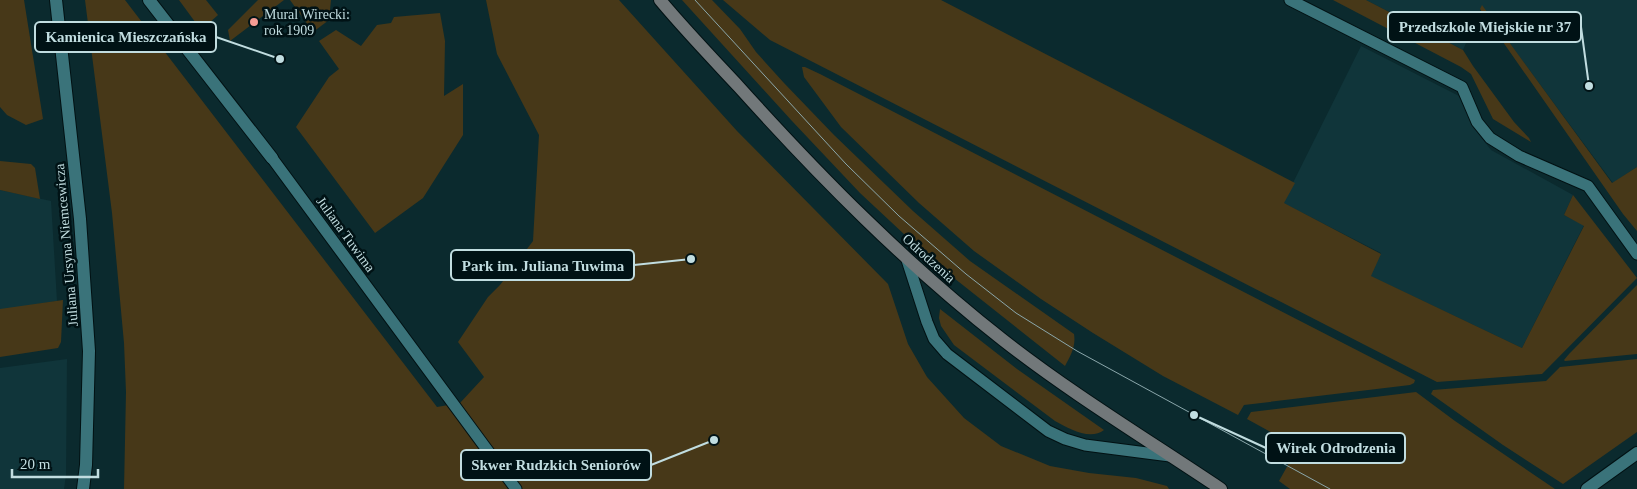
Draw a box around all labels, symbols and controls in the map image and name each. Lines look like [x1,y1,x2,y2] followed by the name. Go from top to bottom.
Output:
[264,7,350,38] place label: Mural Wirecki: rok 1909
[1388,12,1581,42] callout: Przedszkole Miejskie nr 37
[248,16,260,28] marker: Mural Wirecki: rok 1909
[1399,19,1572,35] text: Przedszkole Miejskie nr 37
[35,22,216,52] callout: Kamienica Mieszczańska
[45,29,207,45] text: Kamienica Mieszczańska
[52,162,81,327] street label: Juliana Ursyna Niemcewicza
[313,194,378,275] street label: Juliana Tuwima
[899,231,959,286] street label: Odrodzenia
[451,250,634,280] callout: Park im. Juliana Tuwima
[462,258,625,274] text: Park im. Juliana Tuwima
[1266,433,1405,463] callout: Wirek Odrodzenia
[1276,440,1396,456] text: Wirek Odrodzenia
[12,446,99,478] scale bar
[461,450,651,480] callout: Skwer Rudzkich Seniorów
[20,456,51,472] text: 20 m
[471,457,641,473] text: Skwer Rudzkich Seniorów

